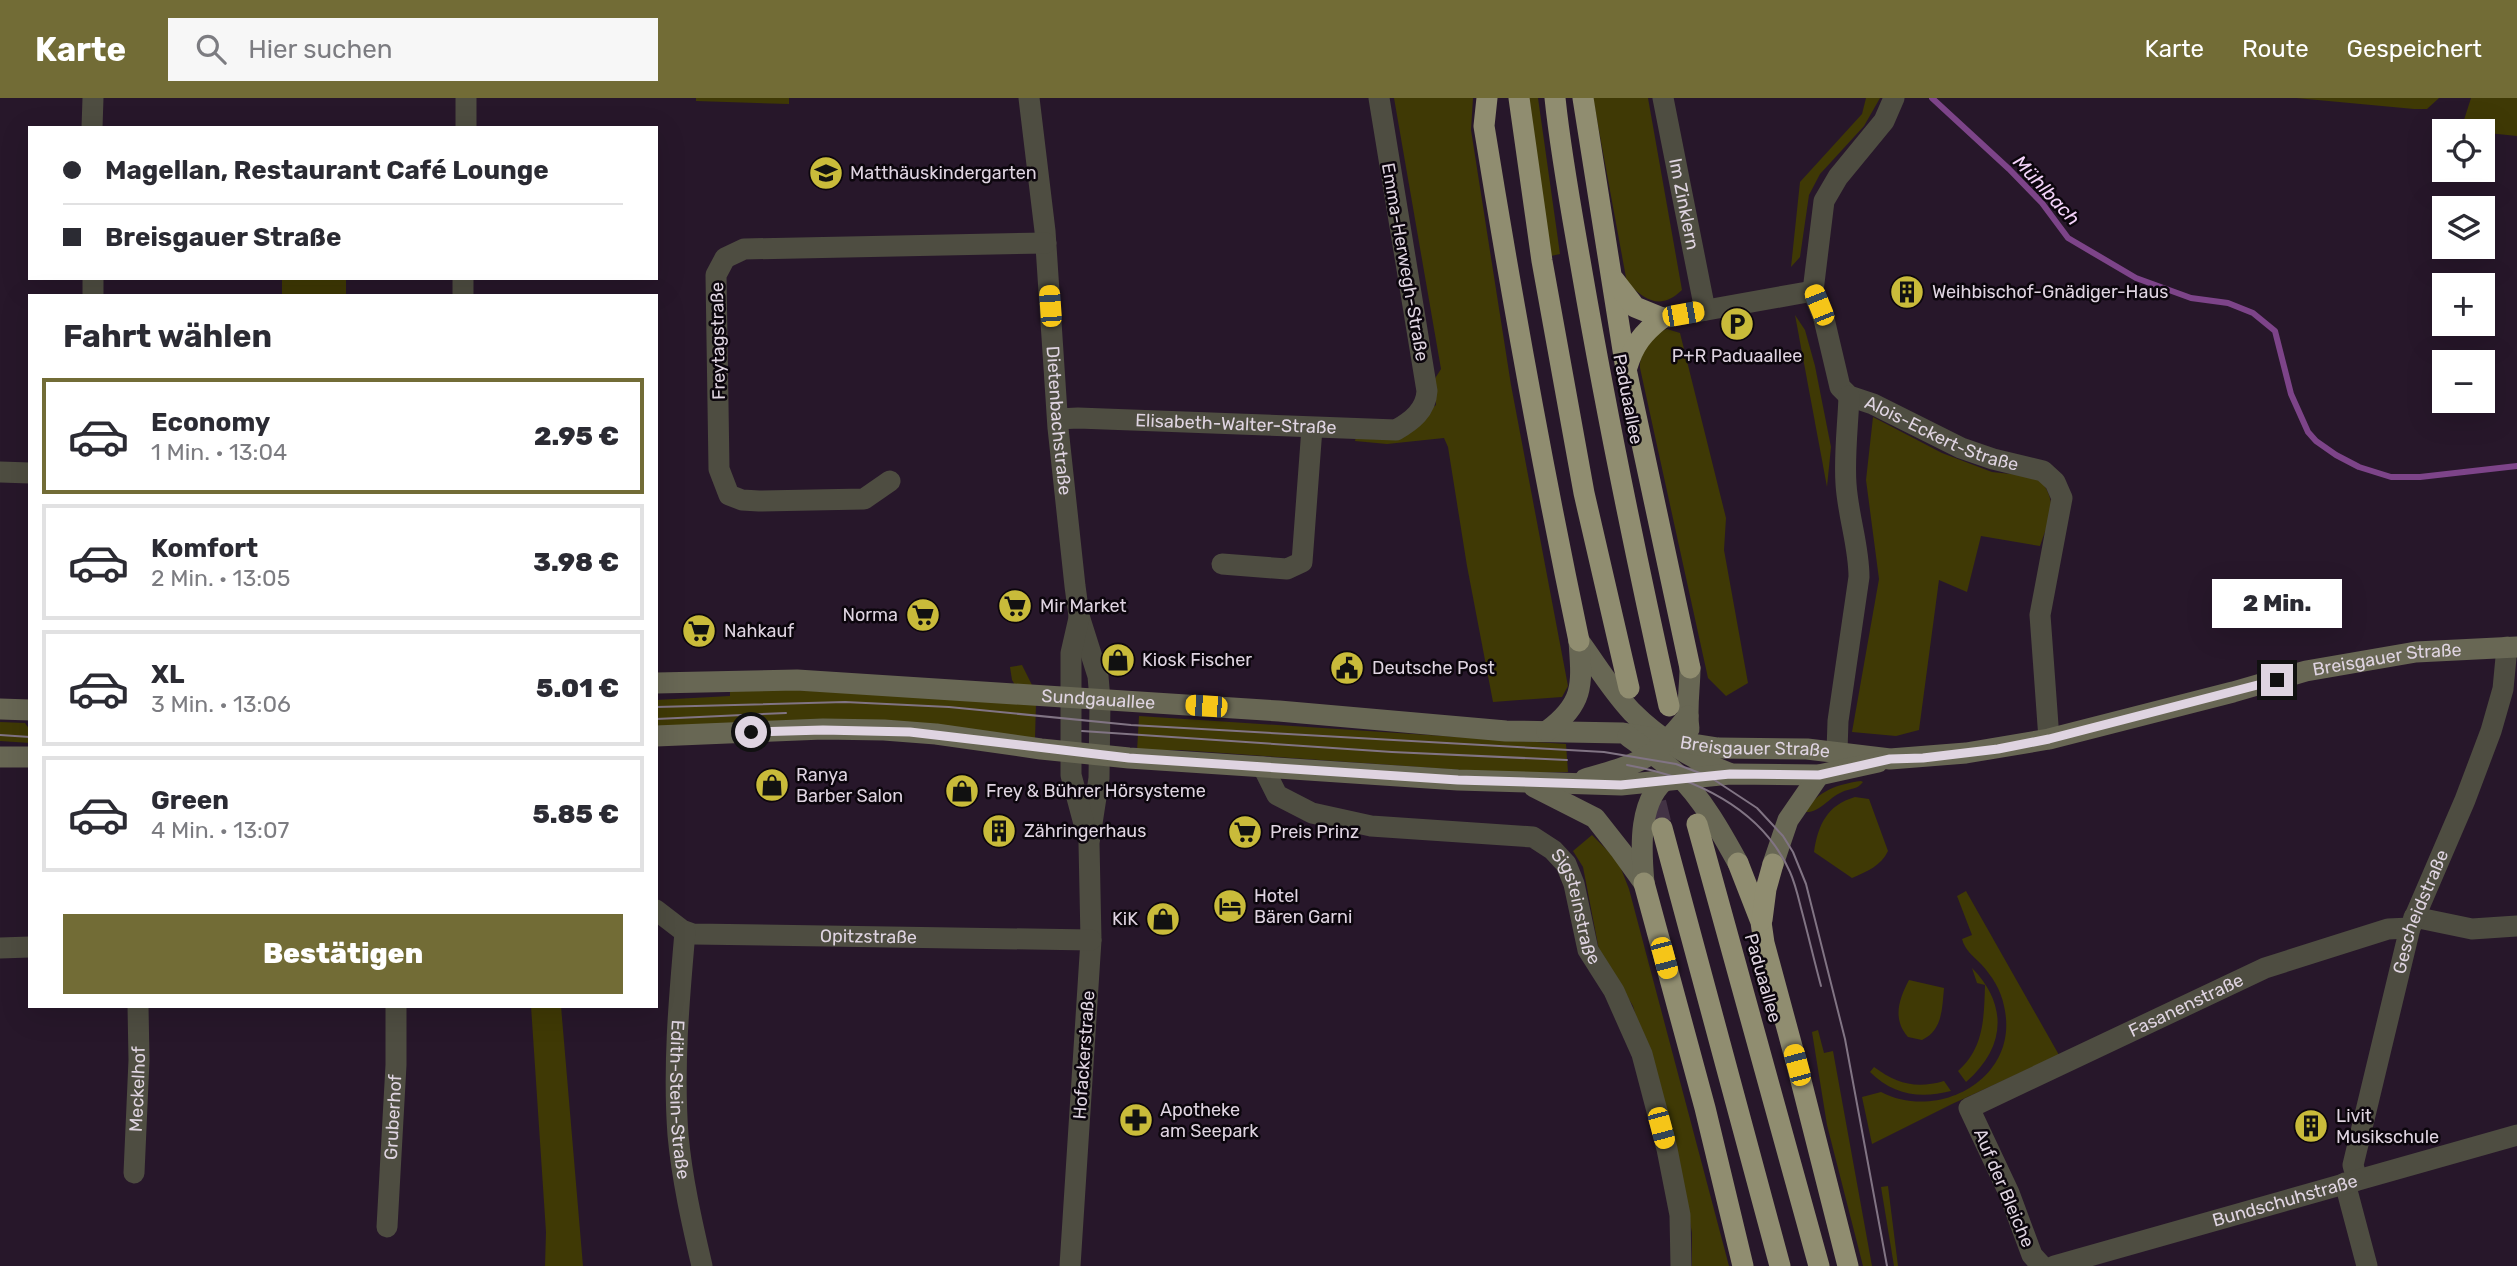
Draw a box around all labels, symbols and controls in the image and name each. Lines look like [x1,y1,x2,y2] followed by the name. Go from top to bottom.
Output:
[168,18,658,81] search box
[35,30,126,69] text: Karte
[192,30,230,68] icon: search
[248,34,393,65] text: Hier suchen
[2145,35,2204,63] text: Karte
[2242,35,2309,63] text: Route
[2347,35,2482,63] text: Gespeichert
[2432,119,2495,413] map controls
[2432,119,2495,182] button: locate
[2008,151,2085,230] water label: Mühlbach
[807,154,845,192] school or university icon: Matthäuskindergarten
[105,155,549,186] text: Magellan, Restaurant Café Lounge
[1664,156,1704,252] street label: Im Zinklern
[1377,161,1433,363] street label: Emma-Herwegh-Straße
[850,162,1037,184] place label: Matthäuskindergarten
[2432,196,2495,259] button: layers
[105,222,341,253] text: Breisgauer Straße
[1888,273,1926,311] building icon: Weihbischof-Gnädiger-Haus
[2432,273,2495,336] button: +
[1932,281,2168,303] place label: Weihbischof-Gnädiger-Haus
[706,282,730,400] street label: Freytagstraße
[1802,282,1837,328] car
[1039,284,1062,328] car
[1661,300,1706,328] car
[1718,305,1756,343] parking icon: P+R Paduaallee
[63,317,272,355] text: Fahrt wählen
[1042,345,1076,496] street label: Dietenbachstraße
[1672,345,1802,367] place label: P+R Paduaallee
[2432,350,2495,413] button: −
[1608,352,1648,446] street label: Paduaallee
[1862,391,2021,476] street label: Alois-Eckert-Straße
[67,405,130,468] icon: car
[151,407,270,438] text: Economy
[1135,409,1337,439] street label: Elisabeth-Walter-Straße
[534,421,619,452] text: 2.95 €
[151,438,287,466] text: 1 Min. · 13:04
[67,531,130,594] icon: car
[151,533,258,564] text: Komfort
[533,547,619,578] text: 3.98 €
[151,564,290,592] text: 2 Min. · 13:05
[2212,578,2342,628] callout: 2 Min.
[996,587,1034,625] supermarket icon: Mir Market
[2243,589,2311,617] text: 2 Min.
[1040,595,1126,617] place label: Mir Market
[904,596,942,634] supermarket icon: Norma
[842,604,898,626] place label: Norma
[680,612,718,650] supermarket icon: Nahkauf
[724,620,794,642] place label: Nahkauf
[2311,639,2462,681] street label: Breisgauer Straße
[1099,641,1137,679] shop icon: Kiosk Fischer
[1142,649,1252,671] place label: Kiosk Fischer
[1328,649,1366,687] public building icon: Deutsche Post
[67,657,130,720] icon: car
[1372,657,1495,679] place label: Deutsche Post
[151,659,184,690] text: XL
[2261,664,2293,696] route end
[536,673,619,704] text: 5.01 €
[1041,685,1156,714] street label: Sundgauallee
[151,690,291,718] text: 3 Min. · 13:06
[1185,694,1228,718] car
[735,716,767,748] route start
[1678,731,1831,763] street label: Breisgauer Straße
[796,764,903,807] place label: Ranya Barber Salon
[753,766,791,804] shop icon: Ranya Barber Salon
[943,772,981,810] shop icon: Frey & Bührer Hörsysteme
[986,780,1206,802] place label: Frey & Bührer Hörsysteme
[67,783,130,846] icon: car
[151,785,229,816] text: Green
[533,799,619,830] text: 5.85 €
[980,812,1018,850] building icon: Zähringerhaus
[1226,813,1264,851] supermarket icon: Preis Prinz
[151,816,289,844] text: 4 Min. · 13:07
[1024,820,1146,842] place label: Zähringerhaus
[1270,821,1359,843] place label: Preis Prinz
[1546,844,1605,969] street label: Sigsteinstraße
[2388,846,2453,976] street label: Gescheidstraße
[1254,885,1352,928] place label: Hotel Bären Garni
[1211,887,1249,925] hotel icon: Hotel Bären Garni
[1144,900,1182,938] shop icon: KiK
[1112,908,1138,930] place label: KiK
[63,914,623,994] button: Bestätigen
[820,925,917,948] street label: Opitzstraße
[1740,931,1786,1025] street label: Paduaallee
[1649,935,1680,981] car
[2125,969,2247,1042] street label: Fasanenstraße
[1069,990,1099,1120] street label: Hofackerstraße
[665,1019,695,1181] street label: Edith-Stein-Straße
[1782,1042,1813,1088] car
[125,1046,150,1132] street label: Meckelhof
[380,1074,406,1161] street label: Gruberhof
[1160,1099,1259,1142] place label: Apotheke am Seepark
[1117,1101,1155,1139] pharmacy icon: Apotheke am Seepark
[1646,1105,1677,1151] car
[2336,1105,2439,1148] place label: Livit Musikschule
[2292,1107,2330,1145] building icon: Livit Musikschule
[1969,1125,2039,1251] street label: Auf der Bleiche
[2210,1170,2360,1232] street label: Bundschuhstraße

